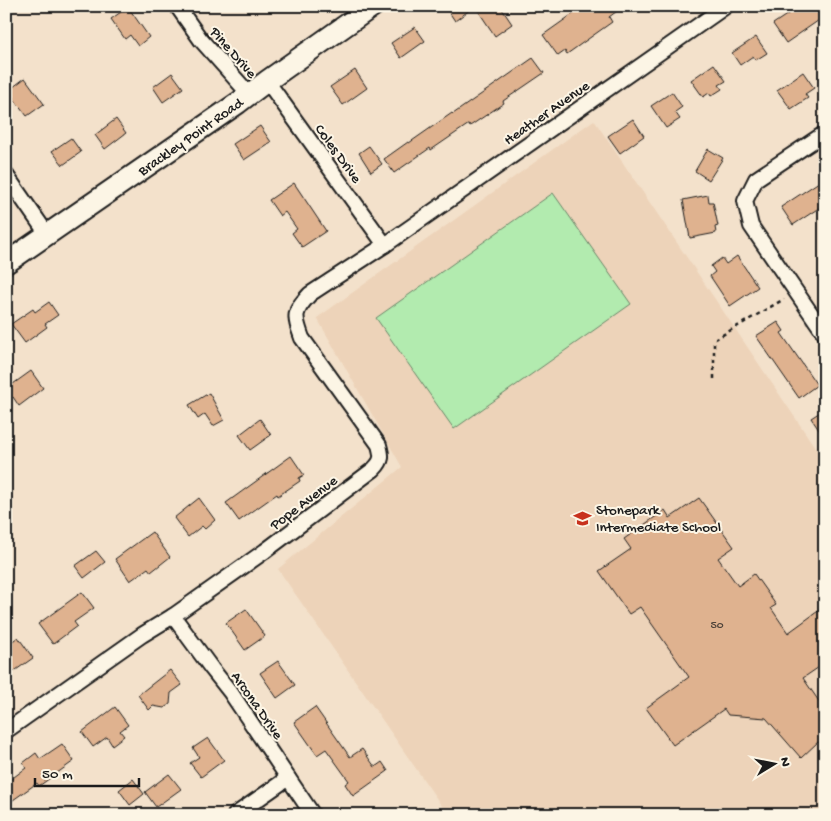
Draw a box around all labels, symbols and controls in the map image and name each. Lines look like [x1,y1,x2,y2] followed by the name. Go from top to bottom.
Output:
[204,23,260,83] street label: Pine Drive
[501,77,594,150] street label: Heather Avenue
[134,94,248,181] street label: Brackley Point Road
[310,121,365,187] street label: Coles Drive
[266,472,342,535] street label: Pope Avenue
[596,502,721,537] place label: Stonepark Intermediate School
[572,508,592,528] school or university icon: Stonepark Intermediate School
[710,619,724,633] house number: 50
[226,669,286,744] street label: Arcona Drive
[748,738,798,788] north arrow
[35,756,139,788] scale bar
[775,756,794,768] text: N
[42,766,73,784] text: 50 m

